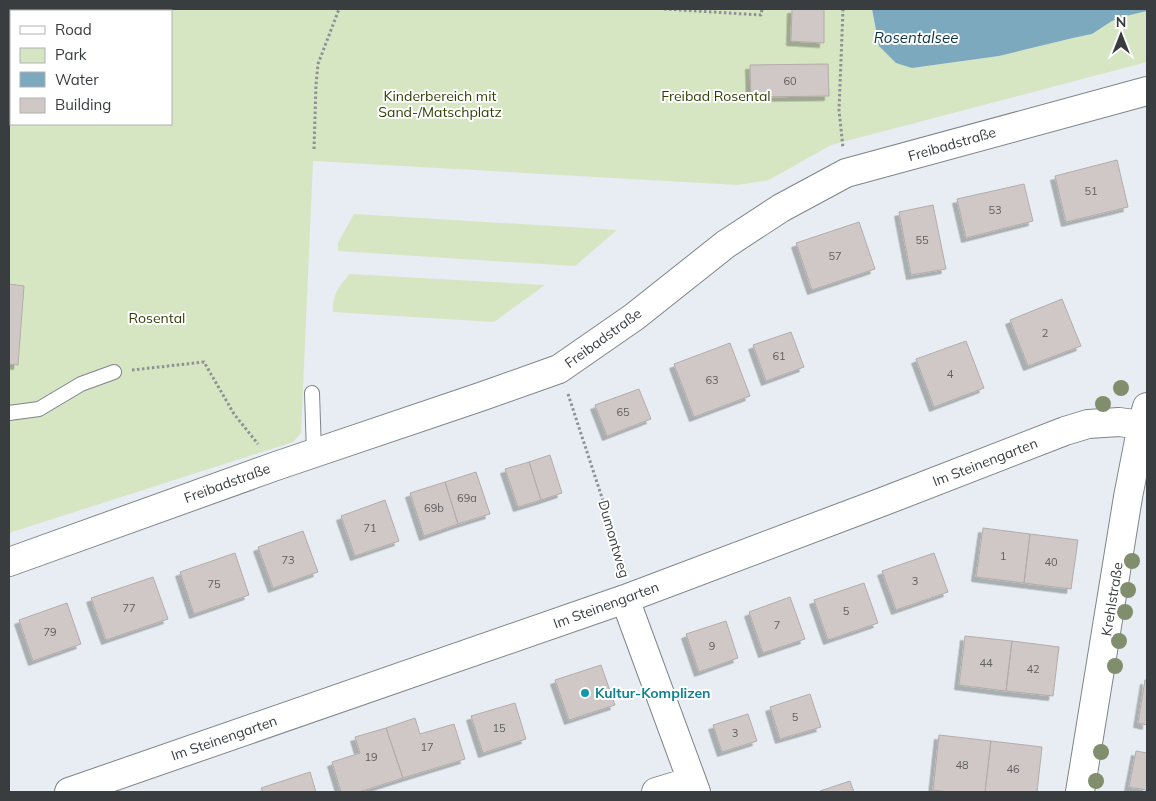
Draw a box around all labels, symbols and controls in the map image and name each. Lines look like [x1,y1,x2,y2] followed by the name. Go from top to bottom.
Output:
[10,10,172,125] legend
[1096,10,1146,60] north arrow
[1116,13,1126,31] text: N
[55,20,92,39] text: Road
[874,28,958,47] water label: Rosentalsee
[55,45,87,64] text: Park
[55,70,99,89] text: Water
[783,74,797,88] house number: 60
[378,87,502,121] park label: Kinderbereich mit Sand-/Matschplatz
[661,87,771,105] park label: Freibad Rosental
[55,95,111,114] text: Building
[906,123,998,165] street label: Freibadstraße
[1084,184,1098,198] house number: 51
[988,203,1002,217] house number: 53
[915,233,929,247] house number: 55
[828,249,842,263] house number: 57
[561,304,645,372] street label: Freibadstraße
[129,309,185,327] park label: Rosental
[1042,326,1049,340] house number: 2
[772,349,786,363] house number: 61
[947,367,954,381] house number: 4
[705,373,719,387] house number: 63
[616,405,630,419] house number: 65
[930,434,1040,490] street label: Im Steinengarten
[181,459,273,507] street label: Freibadstraße
[457,491,477,505] house number: 69a
[594,498,634,580] street label: Dumontweg
[424,501,444,515] house number: 69b
[363,521,377,535] house number: 71
[1000,549,1006,563] house number: 1
[281,553,295,567] house number: 73
[1044,555,1058,569] house number: 40
[1097,561,1127,637] street label: Krehlstraße
[912,574,918,588] house number: 3
[207,577,221,591] house number: 75
[551,578,661,632] street label: Im Steinengarten
[122,601,136,615] house number: 77
[843,604,850,618] house number: 5
[774,618,780,632] house number: 7
[43,625,57,639] house number: 79
[709,639,715,653] house number: 9
[979,656,993,670] house number: 44
[1026,662,1040,676] house number: 42
[595,684,711,702] place label: Kultur-Komplizen
[579,687,591,699] marker: Kultur-Komplizen
[792,710,799,724] house number: 5
[169,711,279,765] street label: Im Steinengarten
[492,721,506,735] house number: 15
[732,726,738,740] house number: 3
[420,740,434,754] house number: 17
[364,750,378,764] house number: 19
[955,758,969,772] house number: 48
[1006,762,1020,776] house number: 46

